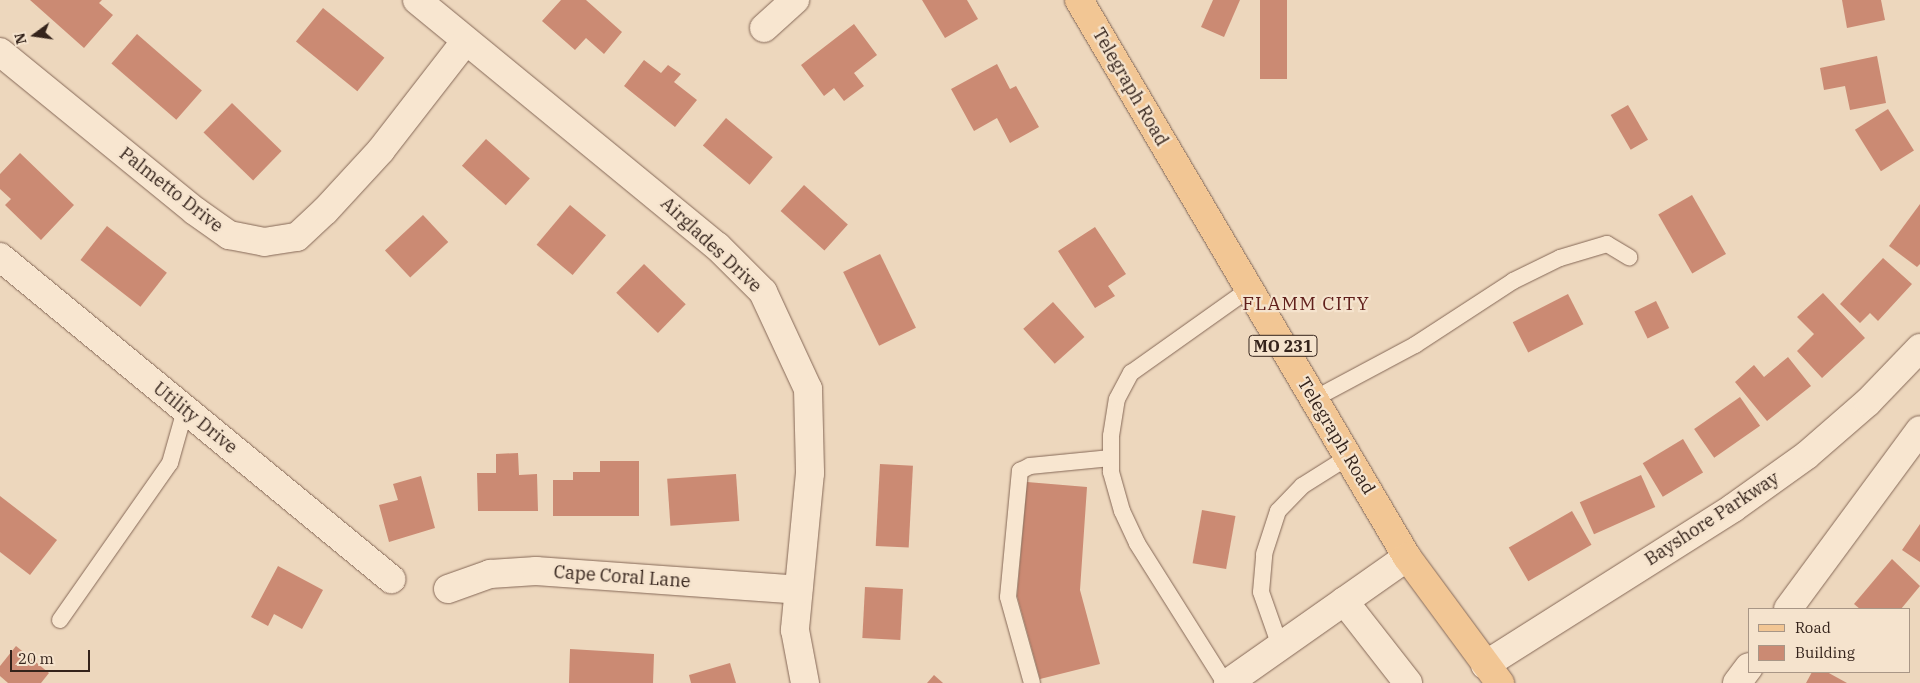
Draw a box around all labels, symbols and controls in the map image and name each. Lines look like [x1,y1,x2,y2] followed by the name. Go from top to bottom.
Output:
[10,10,60,60] north arrow
[1087,24,1173,150] street label: Telegraph Road
[10,31,31,46] text: N
[115,143,227,237] street label: Palmetto Drive
[656,193,766,297] street label: Airglades Drive
[1241,293,1371,315] district label: FLAMM CITY
[1248,332,1318,360] road number: MO 231
[1293,374,1379,498] street label: Telegraph Road
[149,378,241,458] street label: Utility Drive
[1641,468,1783,570] street label: Bayshore Parkway
[553,561,691,593] street label: Cape Coral Lane
[1748,608,1910,673] legend
[1795,618,1831,637] text: Road
[12,640,92,672] scale bar
[1795,643,1855,662] text: Building
[18,649,54,668] text: 20 m

